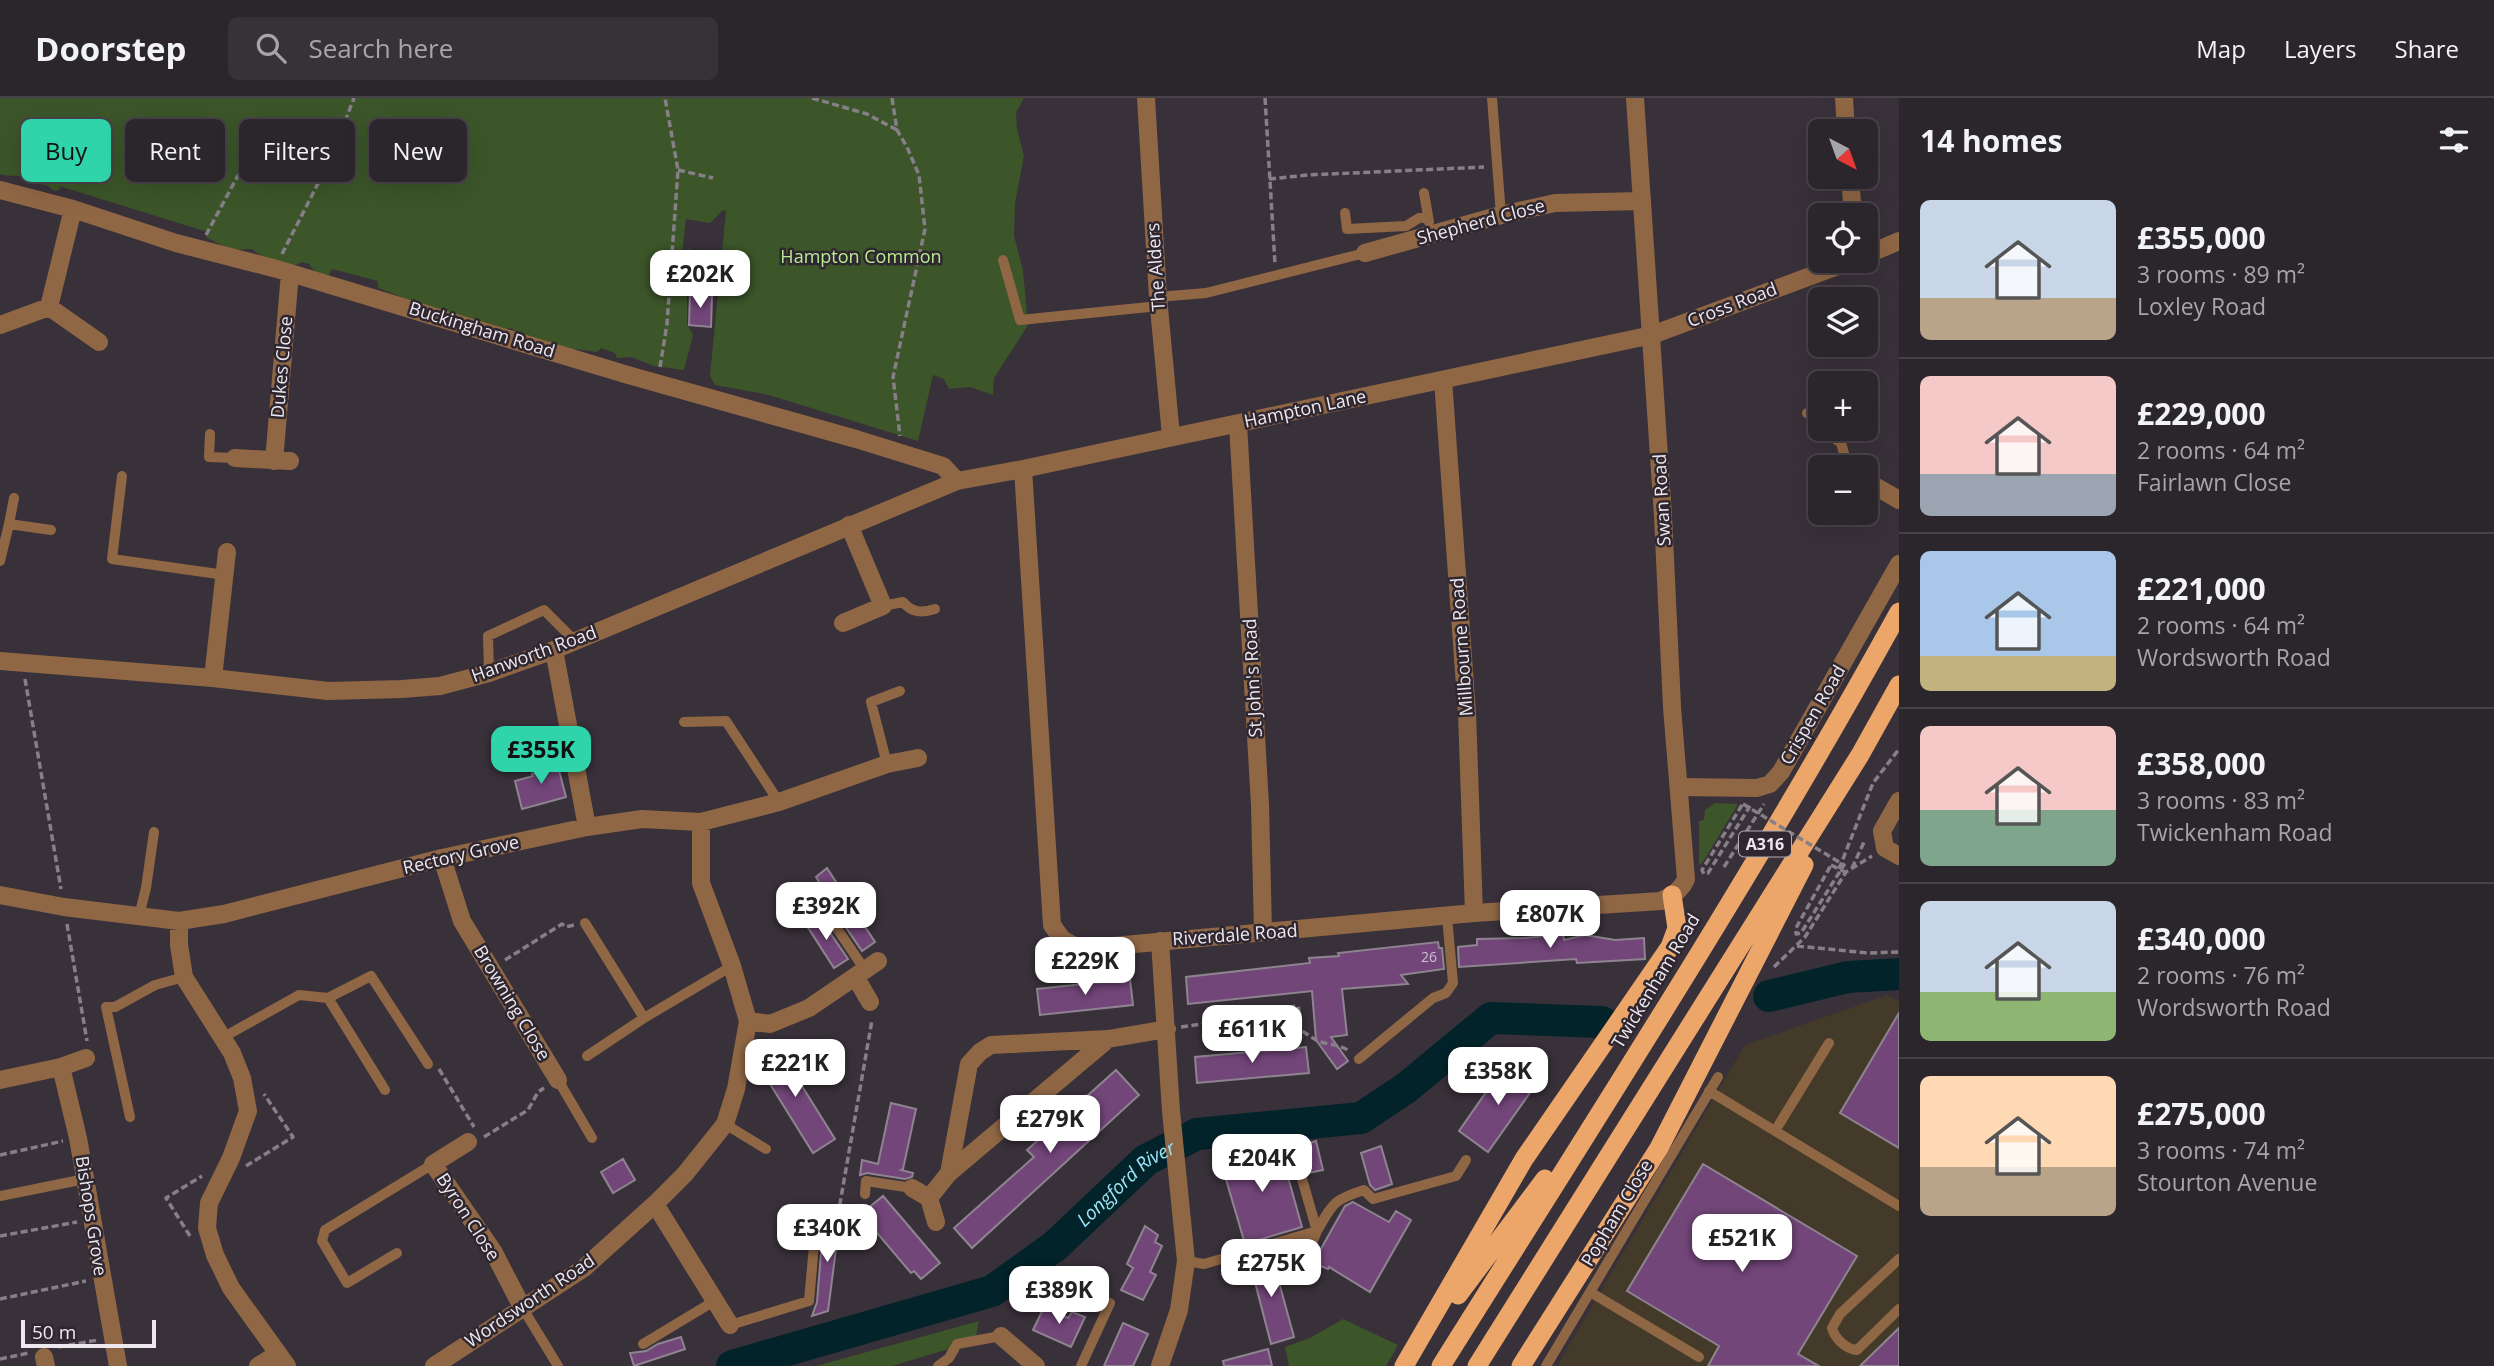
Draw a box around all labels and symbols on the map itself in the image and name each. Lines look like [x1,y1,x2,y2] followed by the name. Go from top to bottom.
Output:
[1808,119,1878,189] north arrow
[1414,192,1547,250] street label: Shepherd Close
[1140,222,1170,312] street label: The Alders
[780,244,942,268] park label: Hampton Common
[651,250,749,310] pin: £202K
[1683,276,1780,332] street label: Cross Road
[406,295,558,363] street label: Buckingham Road
[265,315,297,419] street label: Dukes Close
[1241,383,1368,433] street label: Hampton Lane
[1647,453,1675,547] street label: Swan Road
[1444,577,1478,717] street label: Millbourne Road
[1237,618,1267,738] street label: St John's Road
[468,619,600,687] street label: Hanworth Road
[1774,660,1850,769] street label: Crispen Road
[492,726,590,786] pin: £355K
[400,829,521,879] street label: Rectory Grove
[1739,832,1791,856] road number: A316
[777,882,875,942] pin: £392K
[1501,890,1599,950] pin: £807K
[1605,909,1705,1052] street label: Twickenham Road
[1172,918,1298,950] street label: Riverdale Road
[1036,937,1134,997] pin: £229K
[469,940,557,1064] street label: Browning Close
[1421,947,1437,966] house number: 26
[1203,1006,1301,1065] pin: £611K
[746,1040,844,1099] pin: £221K
[1449,1048,1547,1107] pin: £358K
[1001,1096,1099,1155] pin: £279K
[1071,1134,1181,1232] water label: Longford River
[1213,1134,1311,1194] pin: £204K
[71,1154,113,1278] street label: Bishops Grove
[1575,1155,1657,1270] street label: Popham Close
[432,1168,506,1265] street label: Byron Close
[778,1204,876,1264] pin: £340K
[1693,1214,1791,1274] pin: £521K
[1222,1240,1320,1299] pin: £275K
[460,1248,599,1353] street label: Wordsworth Road
[1010,1266,1108,1326] pin: £389K
[21,1317,156,1349] scale bar

